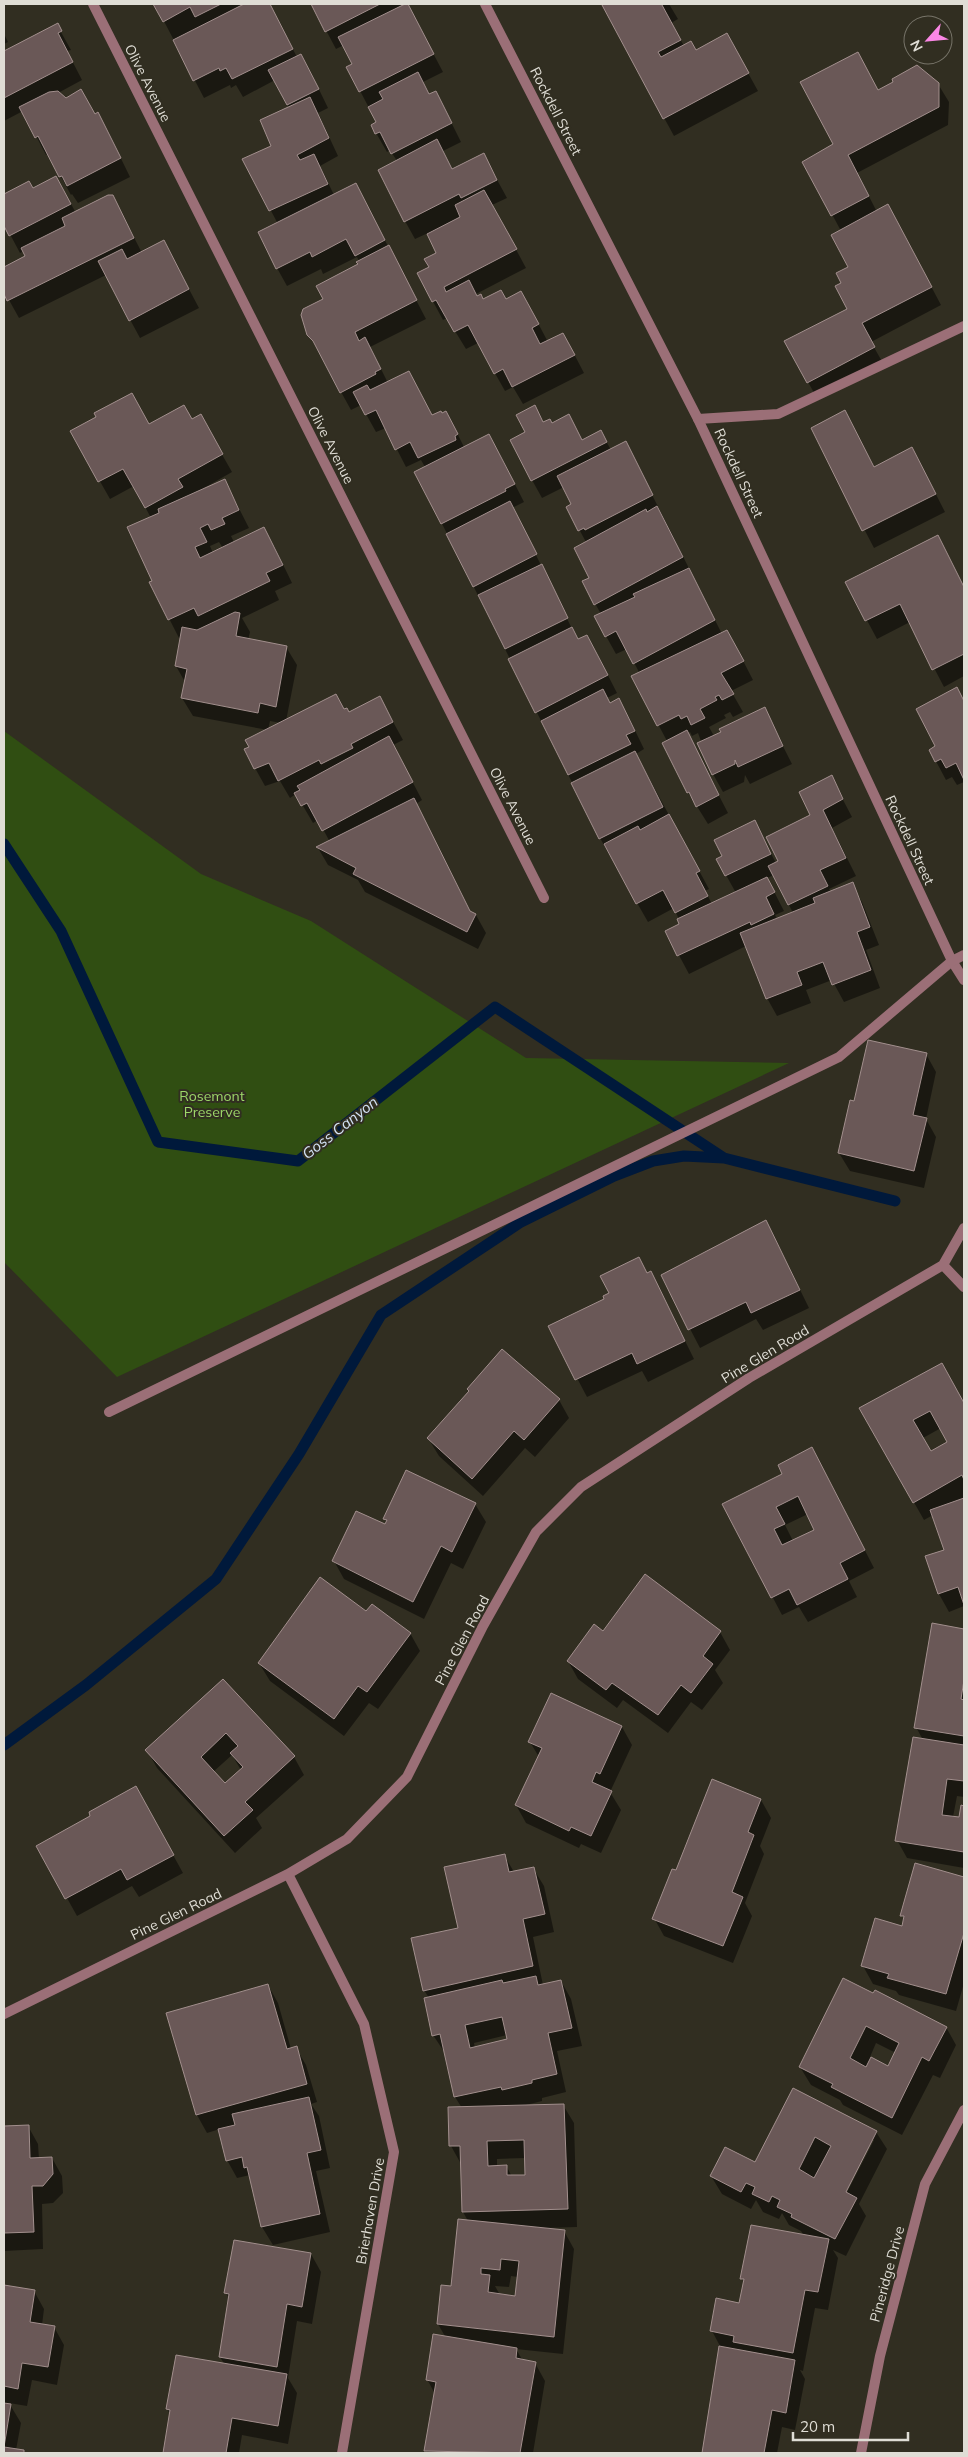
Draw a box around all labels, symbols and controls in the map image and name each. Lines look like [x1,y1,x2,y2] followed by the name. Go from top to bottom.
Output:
[903,15,953,65] north arrow
[906,37,927,55] text: N
[121,41,175,125] street label: Olive Avenue
[526,64,586,158] street label: Rockdell Street
[304,403,358,487] street label: Olive Avenue
[710,425,768,521] street label: Rockdell Street
[486,764,540,848] street label: Olive Avenue
[881,792,939,888] street label: Rockdell Street
[179,1087,245,1121] park label: Rosemont Preserve
[298,1092,382,1163] water label: Goss Canyon
[718,1321,812,1387] street label: Pine Glen Road
[431,1592,493,1688] street label: Pine Glen Road
[127,1884,225,1944] street label: Pine Glen Road
[352,2156,388,2266] street label: Brierhaven Drive
[866,2224,908,2324] street label: Pineridge Drive
[793,2410,908,2442] scale bar
[800,2417,835,2436] text: 20 m

